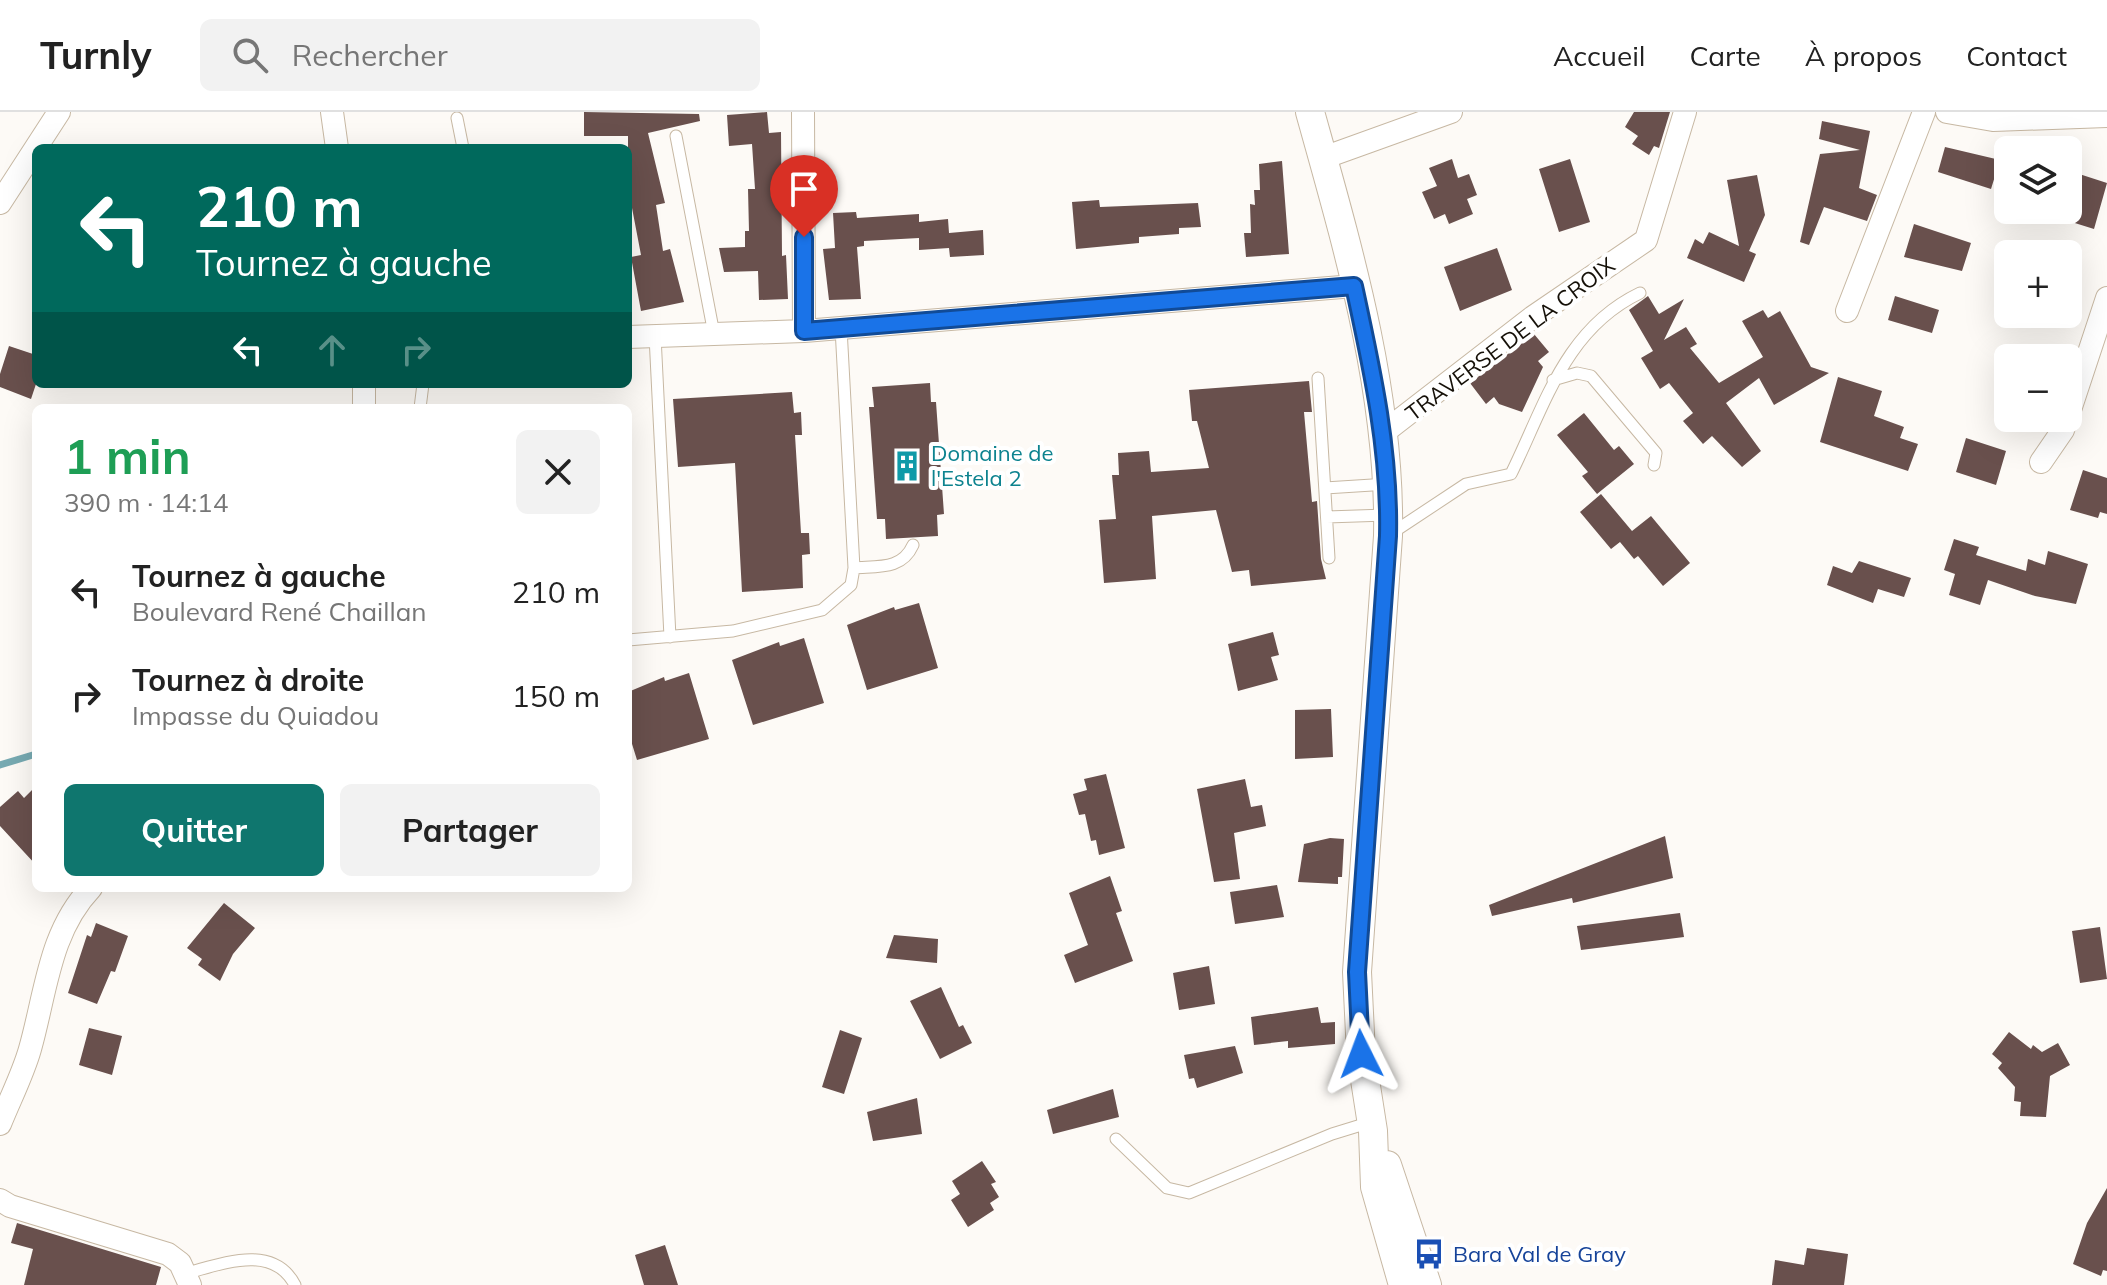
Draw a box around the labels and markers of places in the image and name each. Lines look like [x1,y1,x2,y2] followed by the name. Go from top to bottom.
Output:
[770,155,838,237] pin
[931,439,1054,492] place label: Domaine de l'Estela 2
[890,449,924,483] building icon: Domaine de l'Estela 2
[1412,1237,1446,1271] bus stop icon: Bara Val de Gray
[1453,1240,1626,1268] place label: Bara Val de Gray

